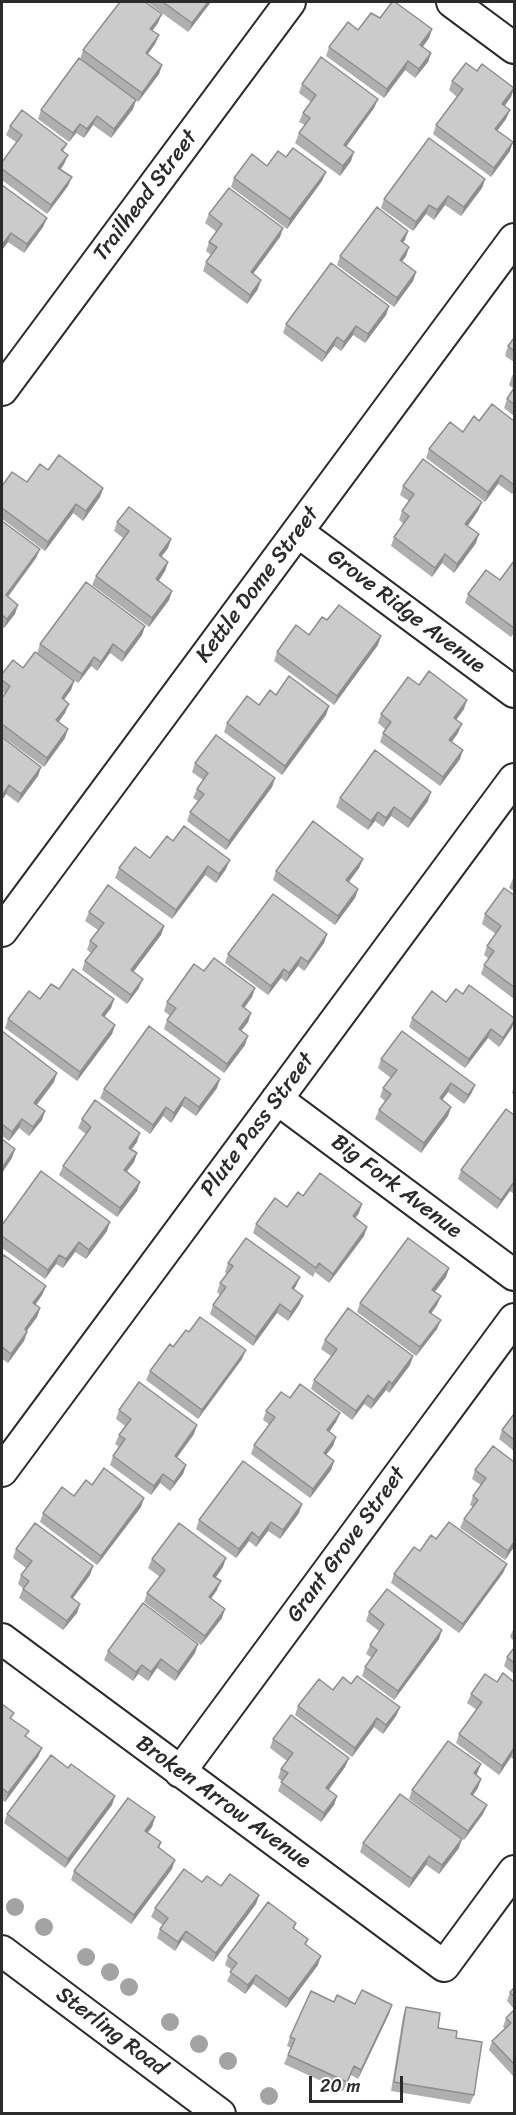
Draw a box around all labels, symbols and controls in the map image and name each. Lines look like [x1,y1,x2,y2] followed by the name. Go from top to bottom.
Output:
[88,125,204,267] street label: Trailhead Street
[191,502,325,668] street label: Kettle Dome Street
[322,544,490,680] street label: Grove Ridge Avenue
[196,1048,320,1202] street label: Plute Pass Street
[326,1129,466,1245] street label: Big Fork Avenue
[282,1462,412,1628] street label: Grant Grove Street
[130,1731,316,1875] street label: Broken Arrow Avenue
[50,1982,172,2082] street label: Sterling Road
[312,2064,406,2102] scale bar
[320,2070,360,2102] text: 20 m

